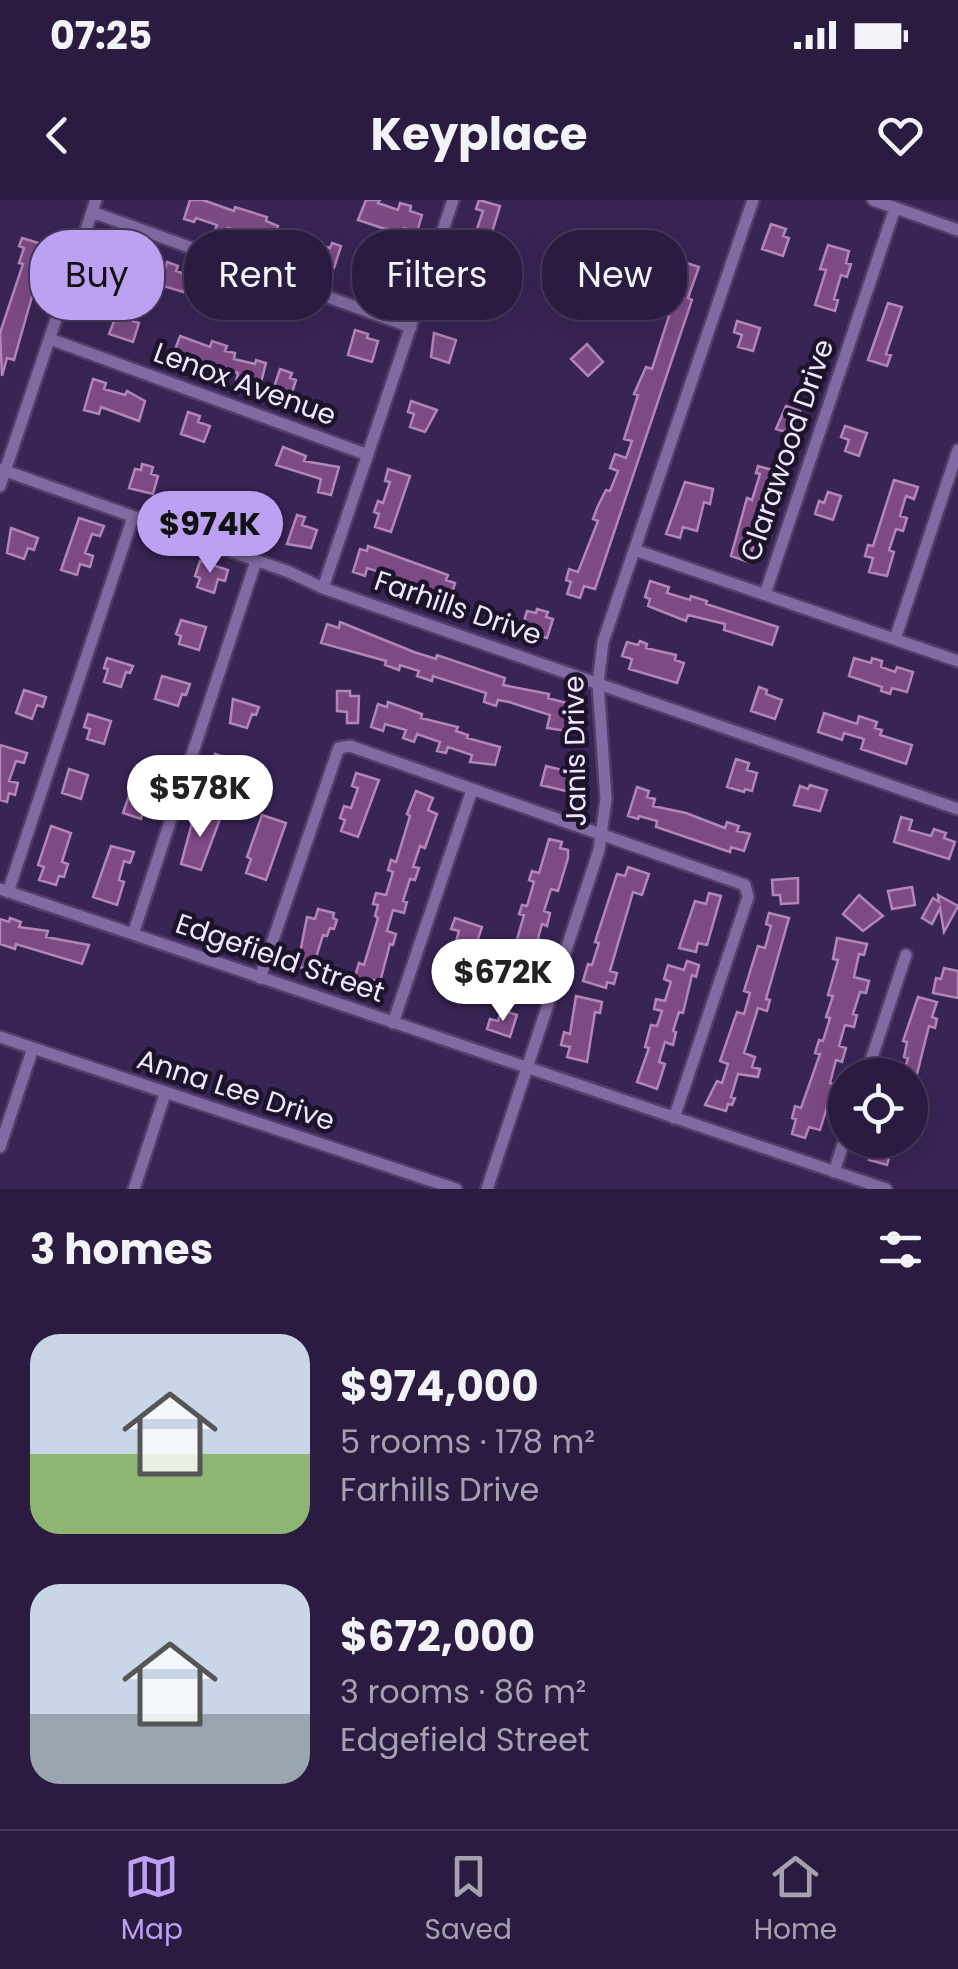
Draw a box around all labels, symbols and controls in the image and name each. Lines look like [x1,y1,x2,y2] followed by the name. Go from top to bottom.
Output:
[50,9,152,62] text: 07:25
[371,103,587,166] text: Keyplace
[30,108,85,163] icon: back
[873,108,928,163] icon: heart
[30,230,164,320] chip: Buy
[184,230,332,320] chip: Rent
[352,230,522,320] chip: Filters
[542,230,687,320] chip: New
[148,333,342,435] street label: Lenox Avenue
[731,334,843,566] street label: Clarawood Drive
[140,491,280,576] pin: $974K
[159,501,261,546] text: $974K
[369,561,547,655] street label: Farhills Drive
[554,675,596,827] street label: Janis Drive
[130,755,270,840] pin: $578K
[149,765,251,810] text: $578K
[170,904,390,1012] street label: Edgefield Street
[433,939,573,1024] pin: $672K
[453,949,553,994] text: $672K
[132,1040,340,1140] street label: Anna Lee Drive
[828,1058,928,1158] map controls
[828,1058,928,1158] button: locate
[30,1220,213,1279] text: 3 homes
[873,1222,928,1277] icon: filters
[340,1357,539,1416] text: $974,000
[110,1374,230,1494] icon: home
[340,1419,595,1464] text: 5 rooms · 178 m²
[340,1467,539,1512] text: Farhills Drive
[340,1607,535,1666] text: $672,000
[110,1624,230,1744] icon: home
[340,1669,586,1714] text: 3 rooms · 86 m²
[340,1717,590,1762] text: Edgefield Street
[121,1849,183,1951] tab: Map
[425,1849,512,1951] tab: Saved
[754,1849,837,1951] tab: Home

